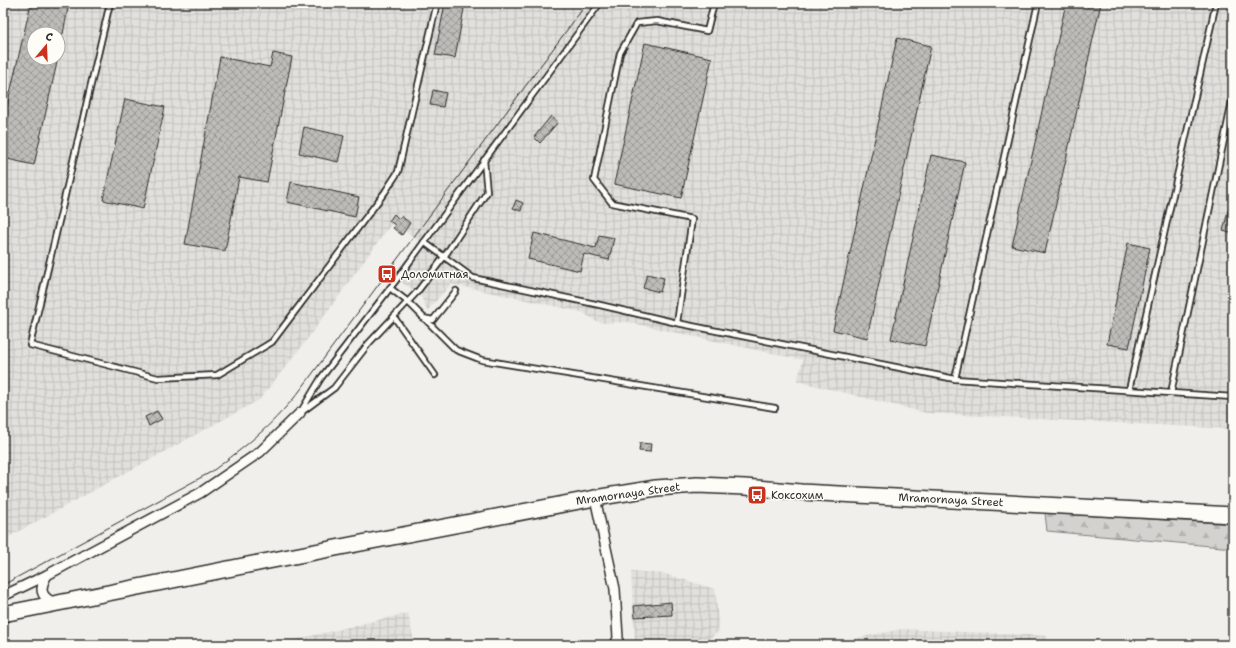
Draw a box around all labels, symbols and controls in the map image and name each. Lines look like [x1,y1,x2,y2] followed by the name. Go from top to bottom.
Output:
[26,26,66,66] north arrow
[43,29,55,45] text: С
[376,263,398,285] bus stop icon: Доломитная
[401,267,468,282] place label: Доломитная
[575,479,681,509] street label: Mramornaya Street
[746,484,768,506] bus stop icon: Коксохим
[771,488,824,503] place label: Коксохим
[898,490,1004,510] street label: Mramornaya Street

